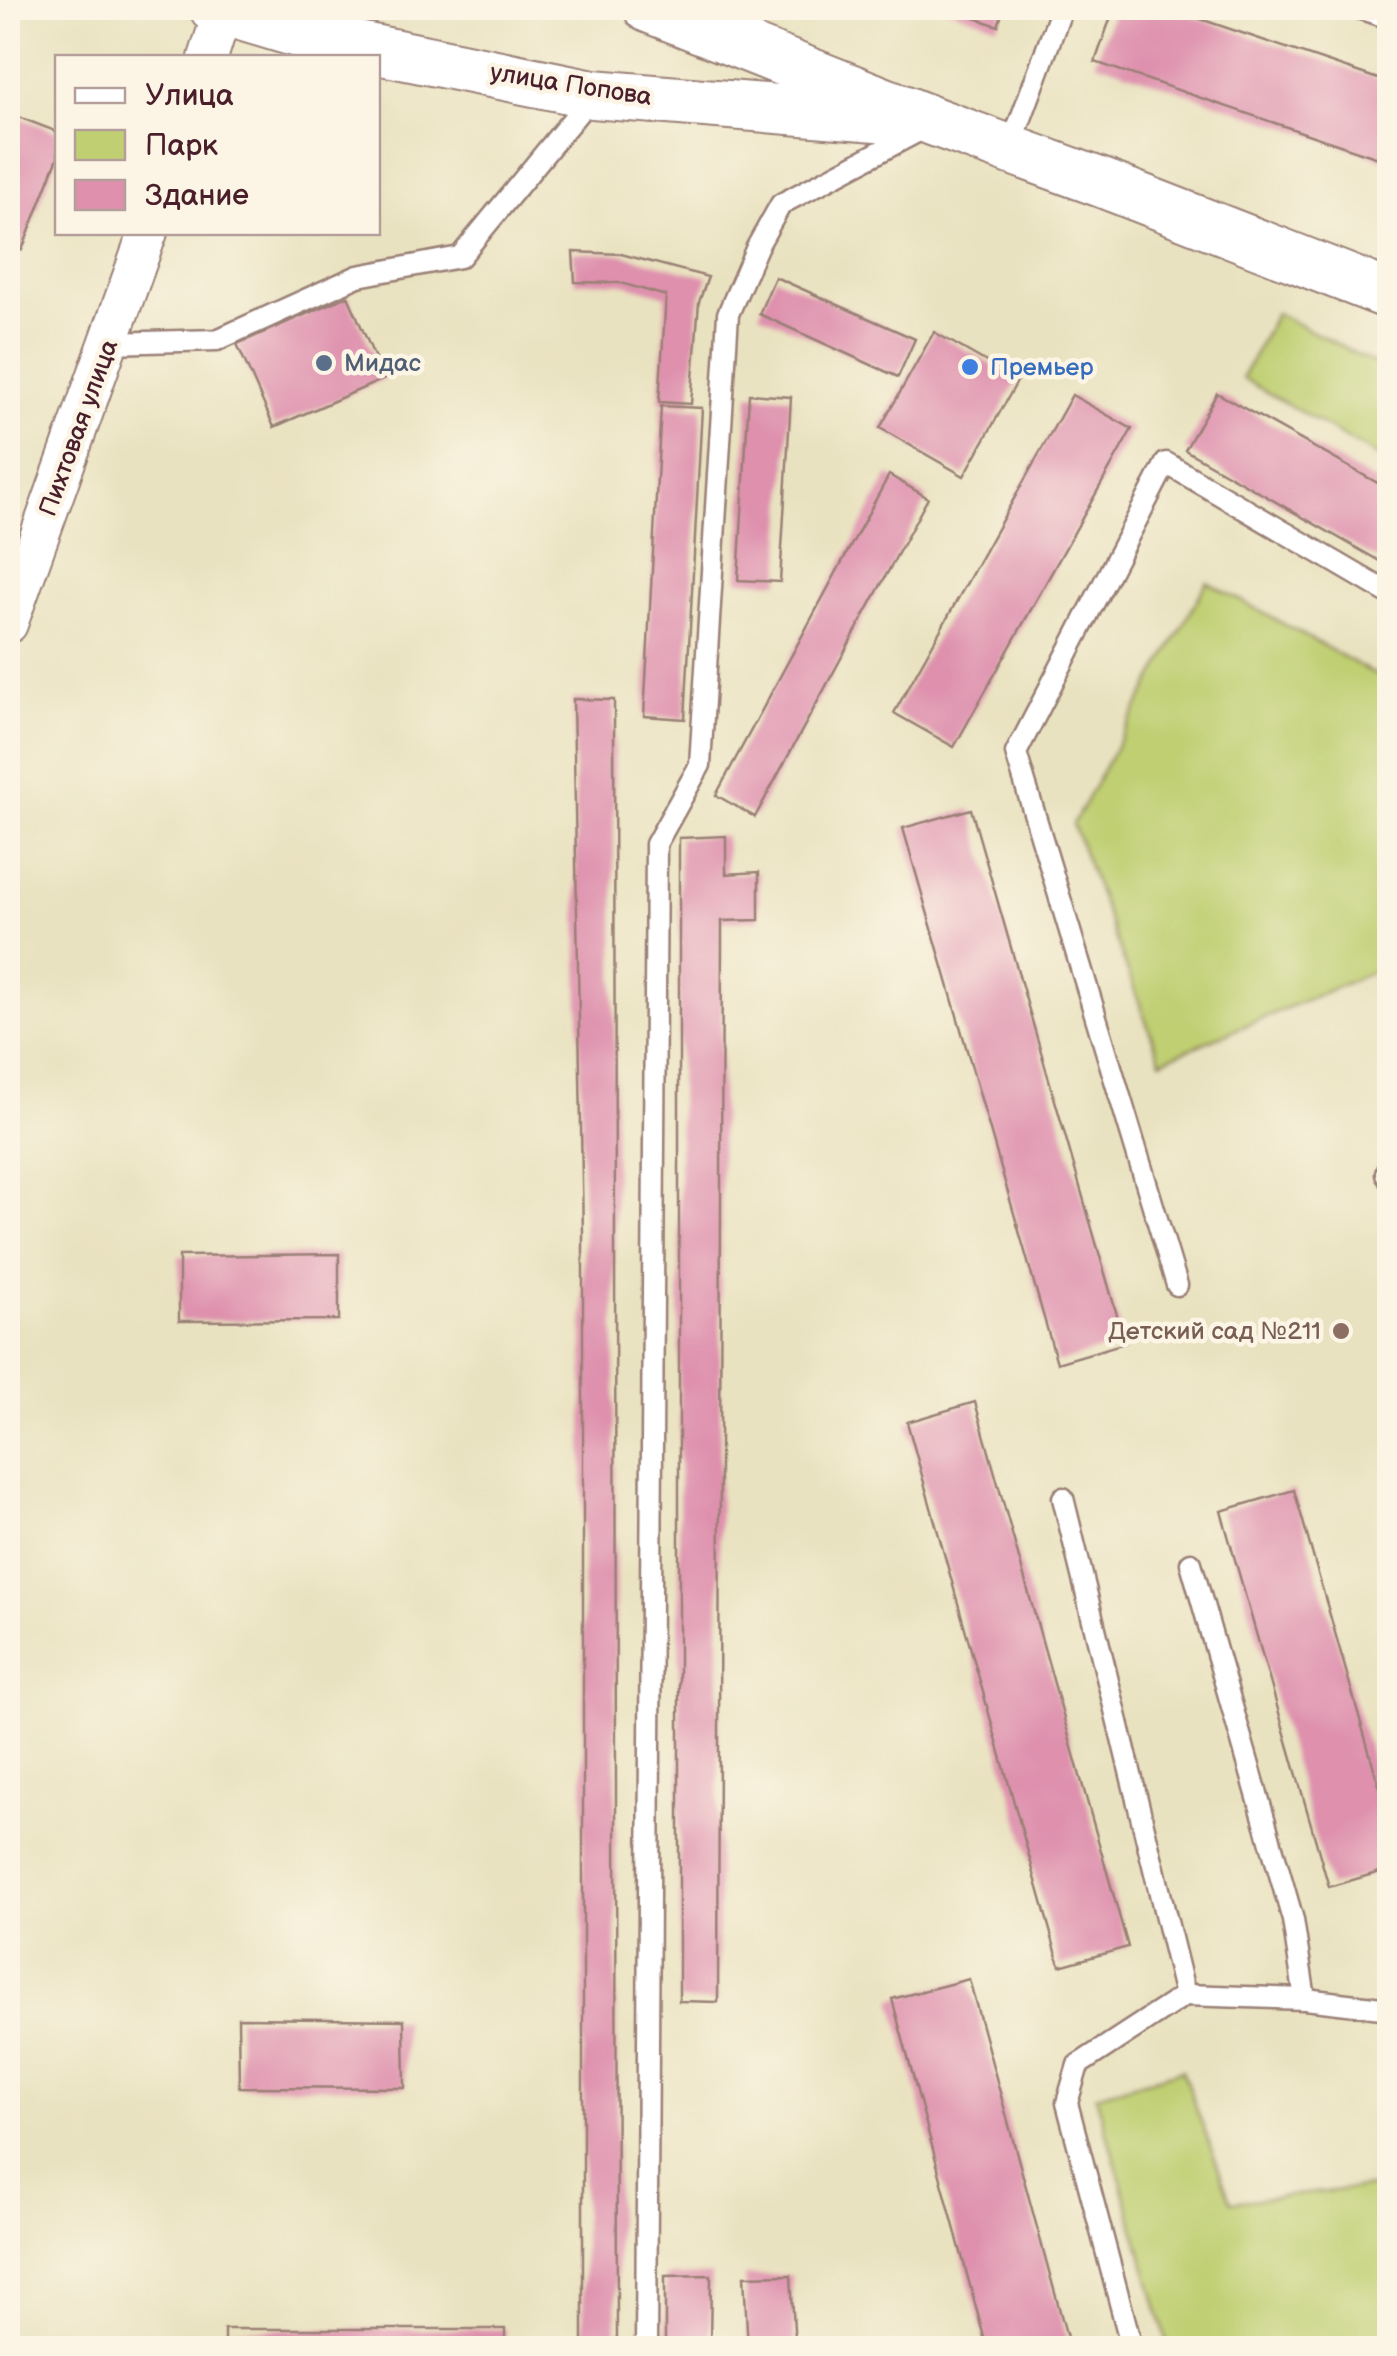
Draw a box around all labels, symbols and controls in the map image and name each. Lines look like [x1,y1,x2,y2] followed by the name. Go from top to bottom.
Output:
[55,55,380,235] legend
[488,57,654,113] street label: улица Попова
[145,78,234,114] text: Улица
[145,128,218,164] text: Парк
[145,178,249,214] text: Здание
[33,335,125,521] street label: Пихтовая улица
[344,348,421,379] place label: Мидас
[313,352,335,374] marker: Мидас
[990,352,1094,383] place label: Премьер
[959,356,981,378] marker: Премьер
[1108,1316,1321,1347] place label: Детский сад №211
[1330,1320,1352,1342] marker: Детский сад №211

